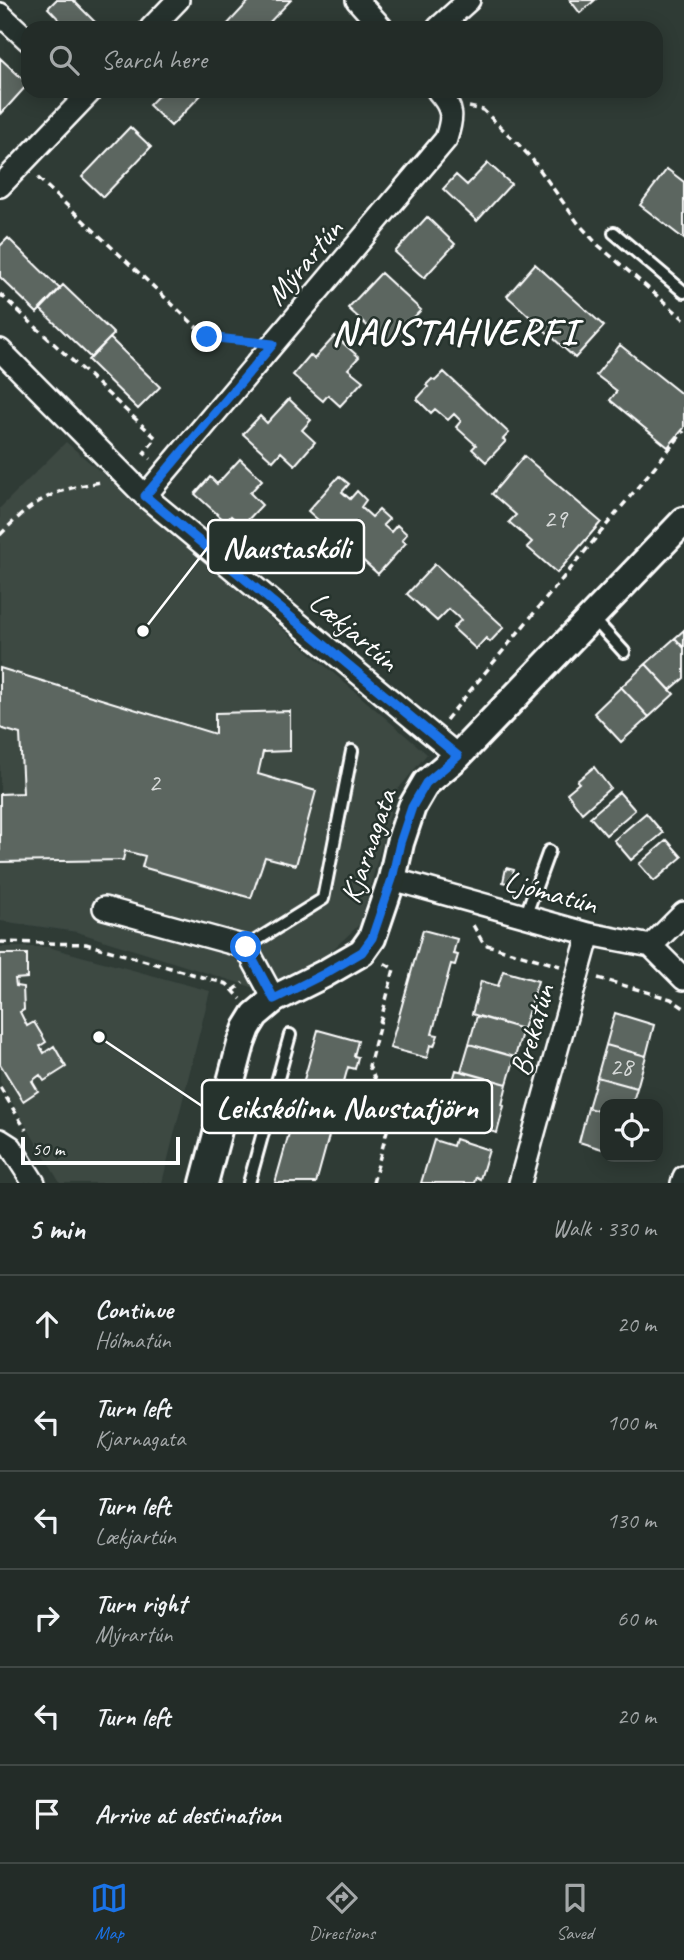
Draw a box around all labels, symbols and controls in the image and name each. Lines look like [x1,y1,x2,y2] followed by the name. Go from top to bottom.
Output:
[21,21,663,98] search box
[45,41,83,79] icon: search
[101,43,207,76] text: Search here
[257,210,352,313] street label: Mýrartún
[332,308,584,355] district label: NAUSTAHVERFI
[191,321,222,352] route end
[543,502,569,535] house number: 29
[208,520,364,573] callout: Naustaskóli
[222,527,353,568] text: Naustaskóli
[301,583,408,680] street label: Lækjartún
[148,766,162,799] house number: 2
[331,782,406,908] street label: Kjarnagata
[500,861,603,923] street label: Ljómatún
[230,931,261,962] route start
[501,978,564,1080] street label: Brekatún
[609,1050,635,1083] house number: 28
[202,1080,492,1133] callout: Leikskólinn Naustatjörn
[216,1087,479,1128] text: Leikskólinn Naustatjörn
[600,1099,663,1162] map controls
[600,1099,663,1162] button: locate
[21,1134,180,1166] scale bar
[32,1137,64,1161] text: 50 m
[28,1210,85,1248] text: 5 min
[552,1214,656,1243] text: Walk · 330 m
[95,1293,173,1326] text: Continue
[28,1305,66,1343] icon: ahead
[617,1310,656,1339] text: 20 m
[95,1326,171,1355] text: Hólmatún
[95,1391,170,1424] text: Turn left
[28,1403,66,1441] icon: left
[607,1408,656,1437] text: 100 m
[95,1424,185,1453] text: Kjarnagata
[95,1489,170,1522] text: Turn left
[28,1501,66,1539] icon: left
[607,1506,656,1535] text: 130 m
[95,1522,176,1551] text: Lækjartún
[95,1587,186,1620] text: Turn right
[28,1599,66,1637] icon: right
[617,1604,656,1633] text: 60 m
[95,1620,172,1649] text: Mýrartún
[28,1697,66,1735] icon: left
[95,1700,170,1733] text: Turn left
[617,1702,656,1731] text: 20 m
[28,1795,66,1833] icon: arrive
[95,1798,281,1831] text: Arrive at destination
[90,1879,128,1945] tab: Map
[309,1879,375,1945] tab: Directions
[556,1879,594,1945] tab: Saved

